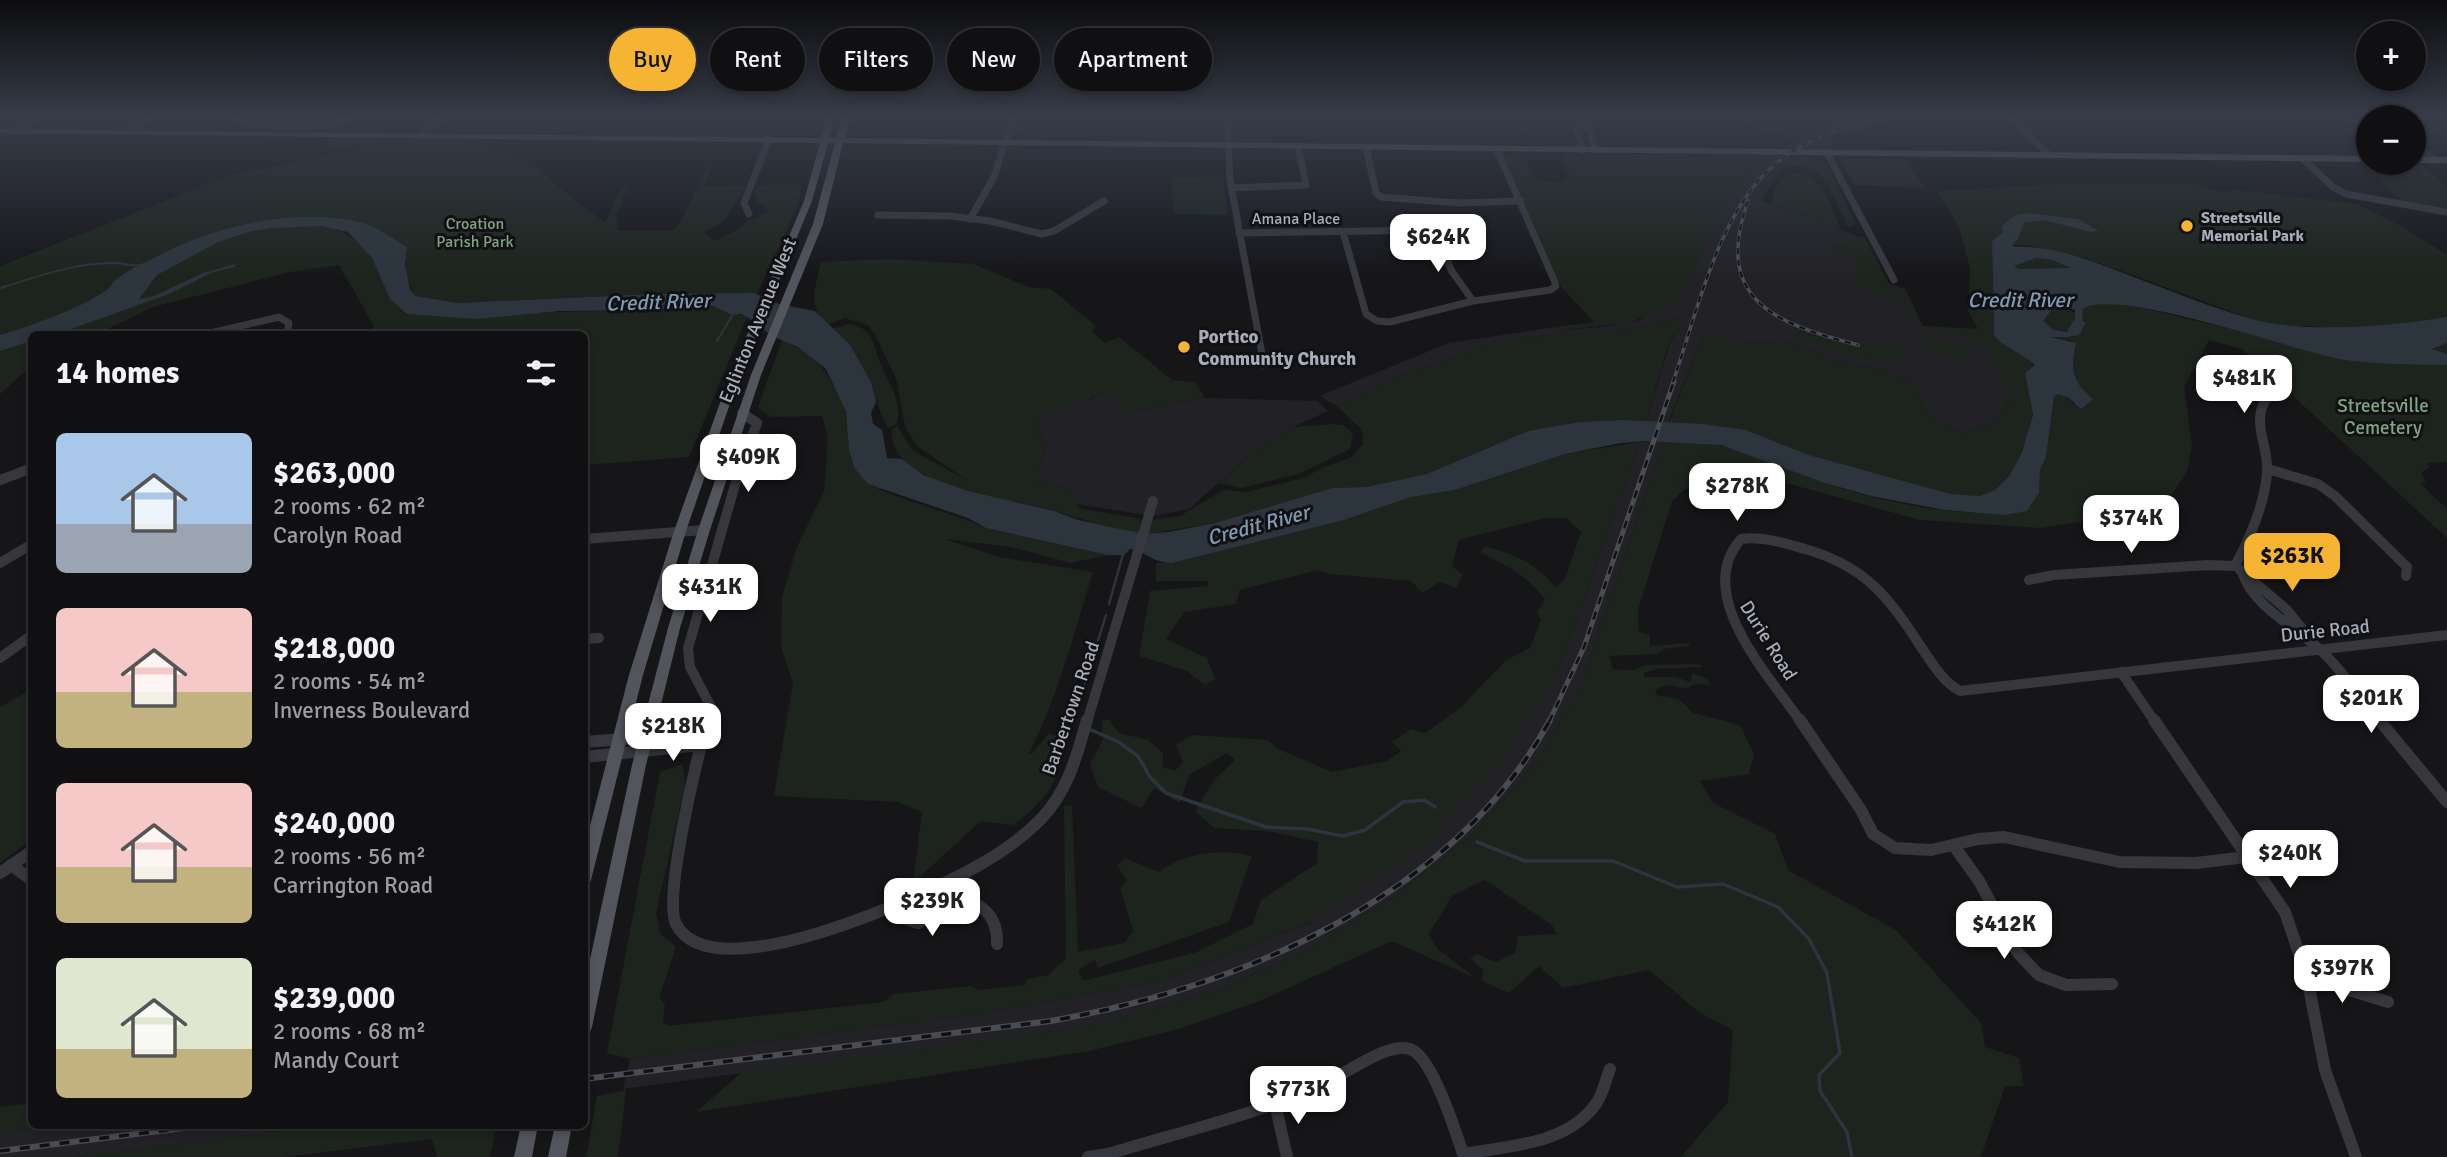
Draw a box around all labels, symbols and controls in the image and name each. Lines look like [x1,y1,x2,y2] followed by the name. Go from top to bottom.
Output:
[2356,21,2426,175] map controls
[2356,21,2426,91] button: +
[609,28,696,91] chip: Buy
[710,28,805,91] chip: Rent
[819,28,933,91] chip: Filters
[947,28,1040,91] chip: New
[1054,28,1212,91] chip: Apartment
[2356,105,2426,175] button: −
[2201,208,2304,246] place label: Streetsville Memorial Park
[1252,209,1340,229] street label: Amana Place
[436,214,514,252] park label: Croation Parish Park
[1389,215,1487,274] pin: $624K
[2179,218,2195,234] marker: Streetsville Memorial Park
[1406,222,1470,251] text: $624K
[714,234,802,406] street label: Eglinton Avenue West
[605,287,714,317] water label: Credit River
[1968,287,2076,313] water label: Credit River
[1198,325,1356,371] place label: Portico Community Church
[1176,339,1192,355] marker: Portico Community Church
[522,354,560,392] icon: filters
[56,355,179,392] text: 14 homes
[2195,356,2293,415] pin: $481K
[2212,363,2276,392] text: $481K
[2337,394,2429,440] park label: Streetsville Cemetery
[699,434,797,494] pin: $409K
[716,442,780,471] text: $409K
[273,455,395,492] text: $263,000
[112,461,196,545] icon: home
[1688,463,1786,523] pin: $278K
[1705,471,1769,500] text: $278K
[273,492,426,521] text: 2 rooms · 62 m²
[2082,496,2180,555] pin: $374K
[1204,498,1315,551] water label: Credit River
[2099,503,2163,532] text: $374K
[273,521,402,550] text: Carolyn Road
[2243,534,2341,593] pin: $263K
[2260,541,2324,570] text: $263K
[661,564,759,624] pin: $431K
[678,572,742,601] text: $431K
[1734,596,1802,685] street label: Durie Road
[2279,614,2371,648] street label: Durie Road
[273,630,395,667] text: $218,000
[112,636,196,720] icon: home
[1037,638,1105,778] street label: Barbertown Road
[273,667,426,696] text: 2 rooms · 54 m²
[2322,676,2420,735] pin: $201K
[2339,683,2403,712] text: $201K
[273,696,470,725] text: Inverness Boulevard
[624,704,722,763] pin: $218K
[641,711,705,740] text: $218K
[273,805,395,842] text: $240,000
[112,811,196,895] icon: home
[2241,830,2339,890] pin: $240K
[2258,838,2322,867] text: $240K
[273,842,426,871] text: 2 rooms · 56 m²
[273,871,433,900] text: Carrington Road
[883,878,981,938] pin: $239K
[900,886,964,915] text: $239K
[1955,902,2053,961] pin: $412K
[1972,909,2036,938] text: $412K
[2293,946,2391,1005] pin: $397K
[2310,953,2374,982] text: $397K
[273,980,395,1017] text: $239,000
[112,986,196,1070] icon: home
[273,1017,426,1046] text: 2 rooms · 68 m²
[273,1046,399,1075] text: Mandy Court
[1249,1066,1347,1126] pin: $773K
[1266,1074,1330,1103] text: $773K

